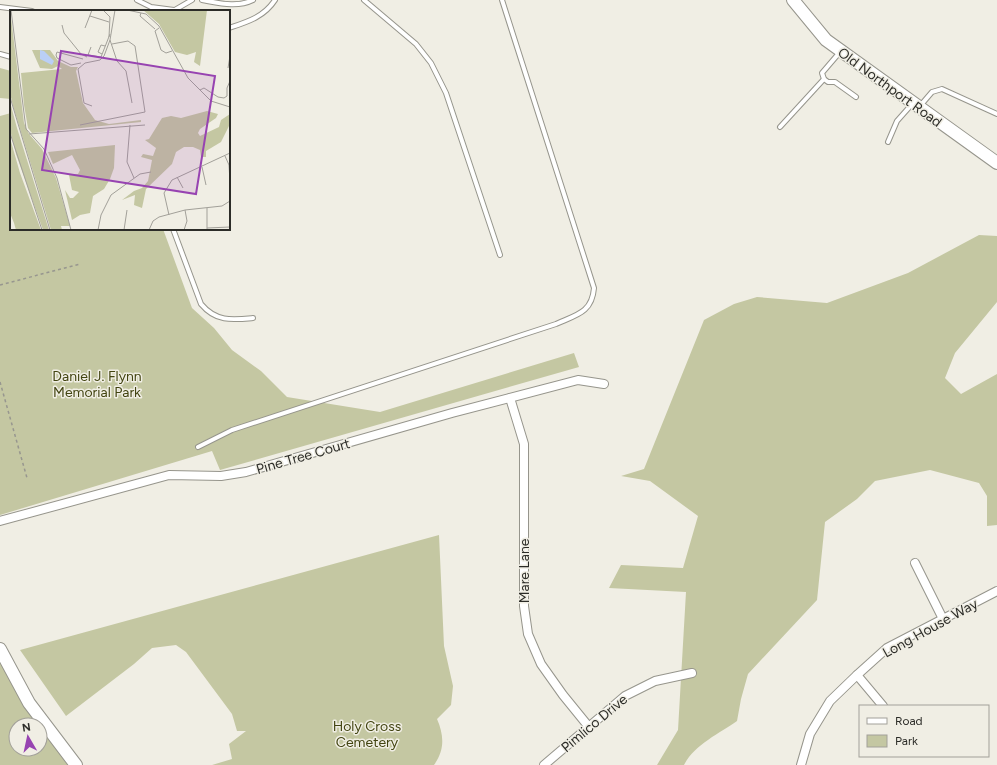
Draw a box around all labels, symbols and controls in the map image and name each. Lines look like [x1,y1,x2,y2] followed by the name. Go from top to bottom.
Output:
[10,10,230,230] inset map
[834,44,945,131] street label: Old Northport Road
[52,368,142,401] park label: Daniel J. Flynn Memorial Park
[254,435,352,478] street label: Pine Tree Court
[516,538,533,603] street label: Mare Lane
[880,595,981,662] street label: Long House Way
[558,691,631,756] street label: Pimlico Drive
[859,705,989,757] legend
[895,714,923,728] text: Road
[8,717,48,757] north arrow
[333,718,401,751] park label: Holy Cross Cemetery
[21,721,32,735] text: N
[895,734,918,748] text: Park

